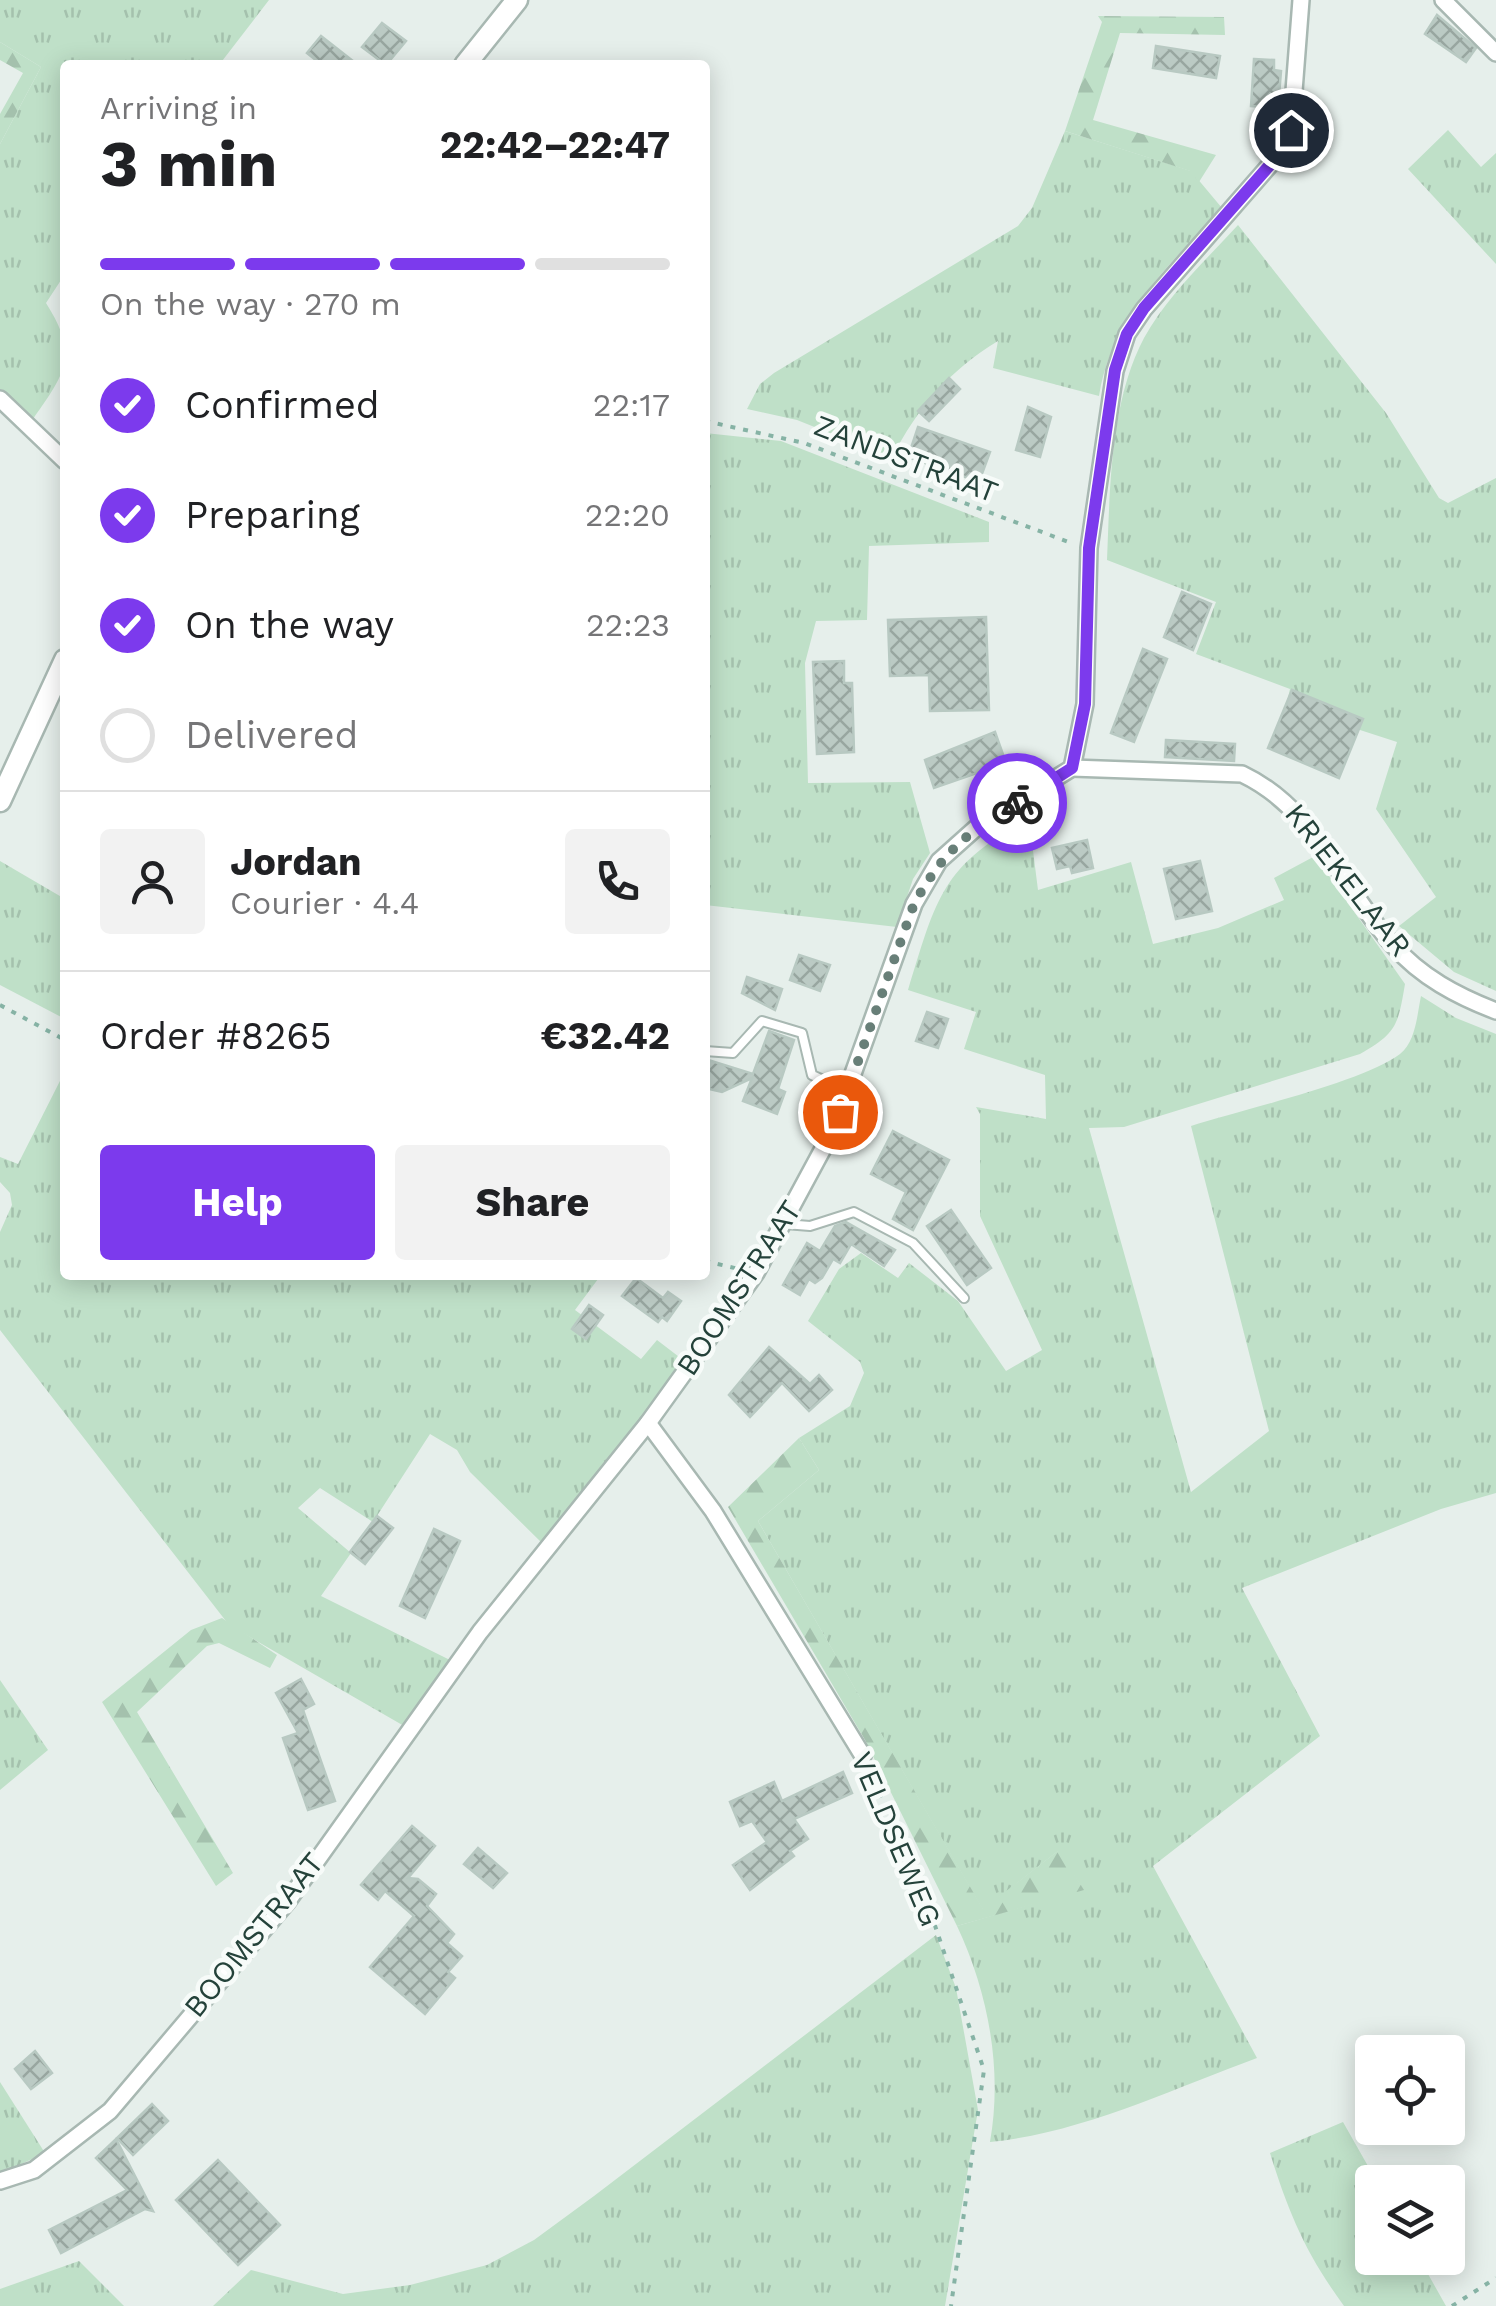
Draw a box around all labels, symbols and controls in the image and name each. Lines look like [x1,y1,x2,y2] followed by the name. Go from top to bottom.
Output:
[1249,88,1334,173] pin
[100,89,257,127] text: Arriving in
[1264,103,1319,158] icon: home
[440,123,670,167] text: 22:42–22:47
[100,126,278,202] text: 3 min
[100,285,401,323] text: On the way · 270 m
[100,378,155,433] icon: check
[185,383,380,427] text: Confirmed
[593,386,670,424] text: 22:17
[809,407,1003,510] street label: ZANDSTRAAT
[100,488,155,543] icon: check
[185,493,360,537] text: Preparing
[585,496,670,534] text: 22:20
[100,598,155,653] icon: check
[185,603,394,647] text: On the way
[586,606,670,644] text: 22:23
[185,713,358,757] text: Delivered
[967,753,1067,853] courier
[990,776,1045,831] icon: bike
[1278,796,1419,963] street label: KRIEKELAAR
[100,829,205,934] button: person
[565,829,670,934] button: phone
[230,840,362,884] text: Jordan
[230,884,419,922] text: Courier · 4.4
[100,1014,332,1058] text: Order #8265
[541,1014,670,1058] text: €32.42
[798,1070,883,1155] pin
[813,1085,868,1140] icon: bag
[100,1145,375,1260] button: Help
[395,1145,670,1260] button: Share
[669,1194,808,1382] street label: BOOMSTRAAT
[844,1746,949,1931] street label: VELDSEWEG
[177,1845,331,2024] street label: BOOMSTRAAT
[1355,2035,1465,2275] map controls
[1355,2035,1465,2145] button: locate
[1355,2165,1465,2275] button: layers

